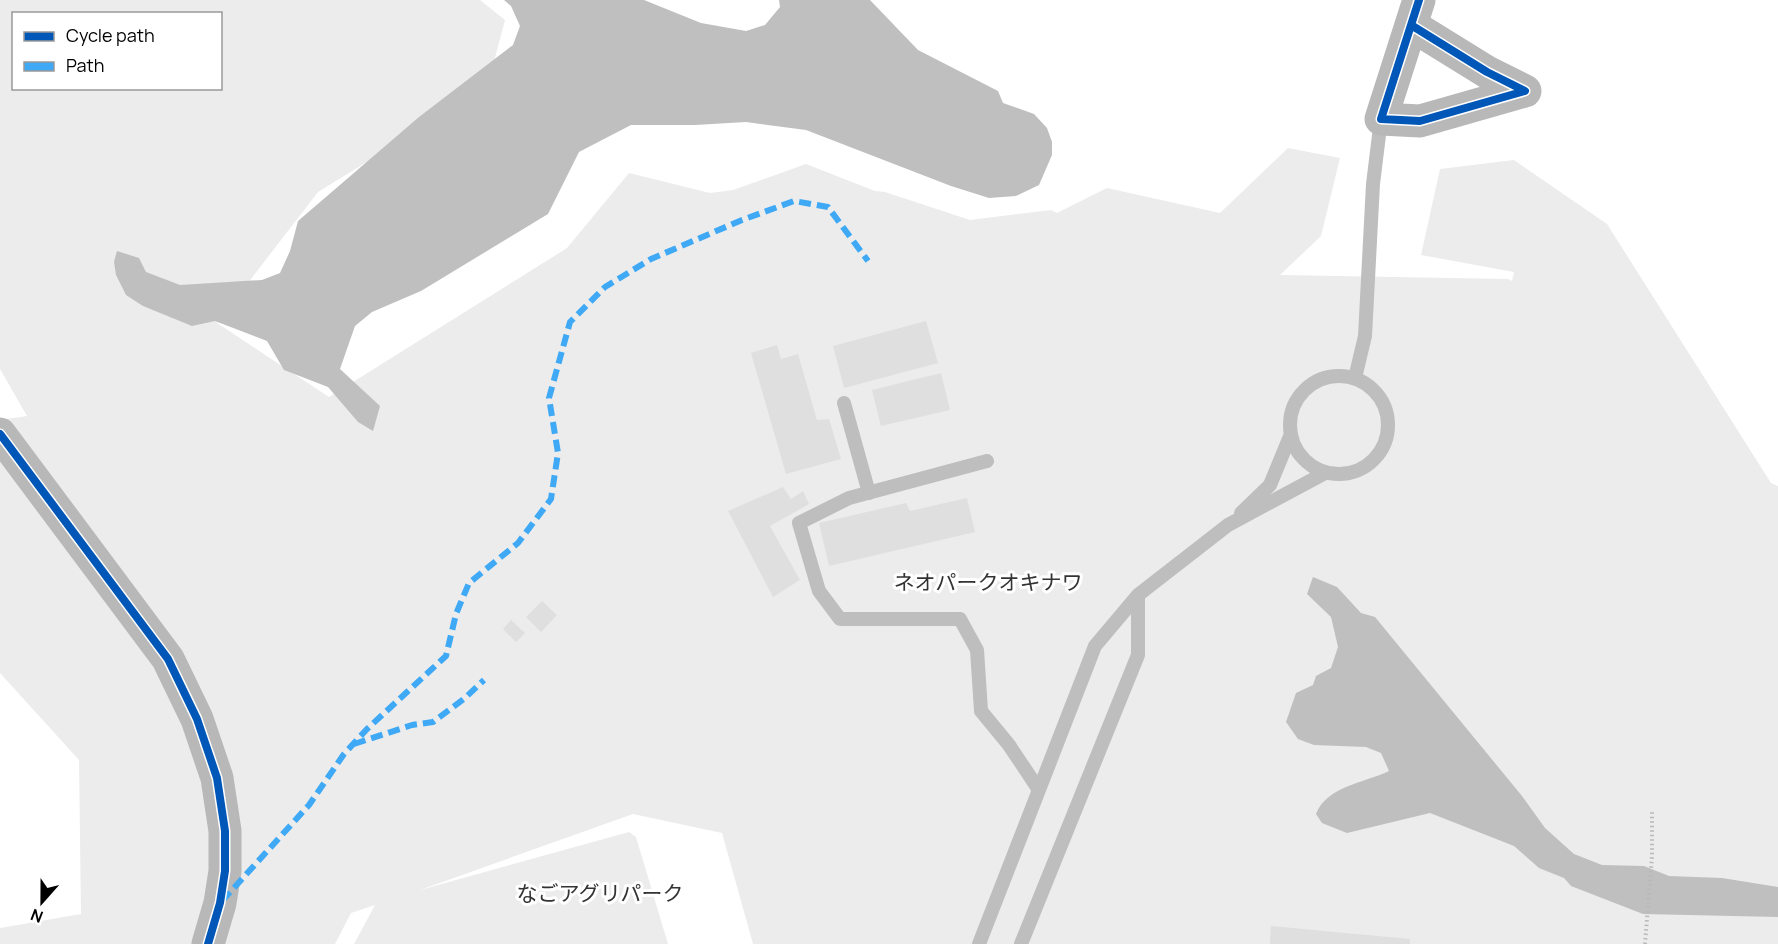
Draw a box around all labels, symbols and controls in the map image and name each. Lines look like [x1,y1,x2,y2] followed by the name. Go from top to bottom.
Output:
[12,12,222,90] legend
[66,23,155,47] text: Cycle path
[66,53,104,77] text: Path
[894,568,1083,596] park label: ネオパークオキナワ
[12,872,72,932] north arrow
[517,879,683,907] park label: なごアグリパーク
[27,904,46,928] text: N

